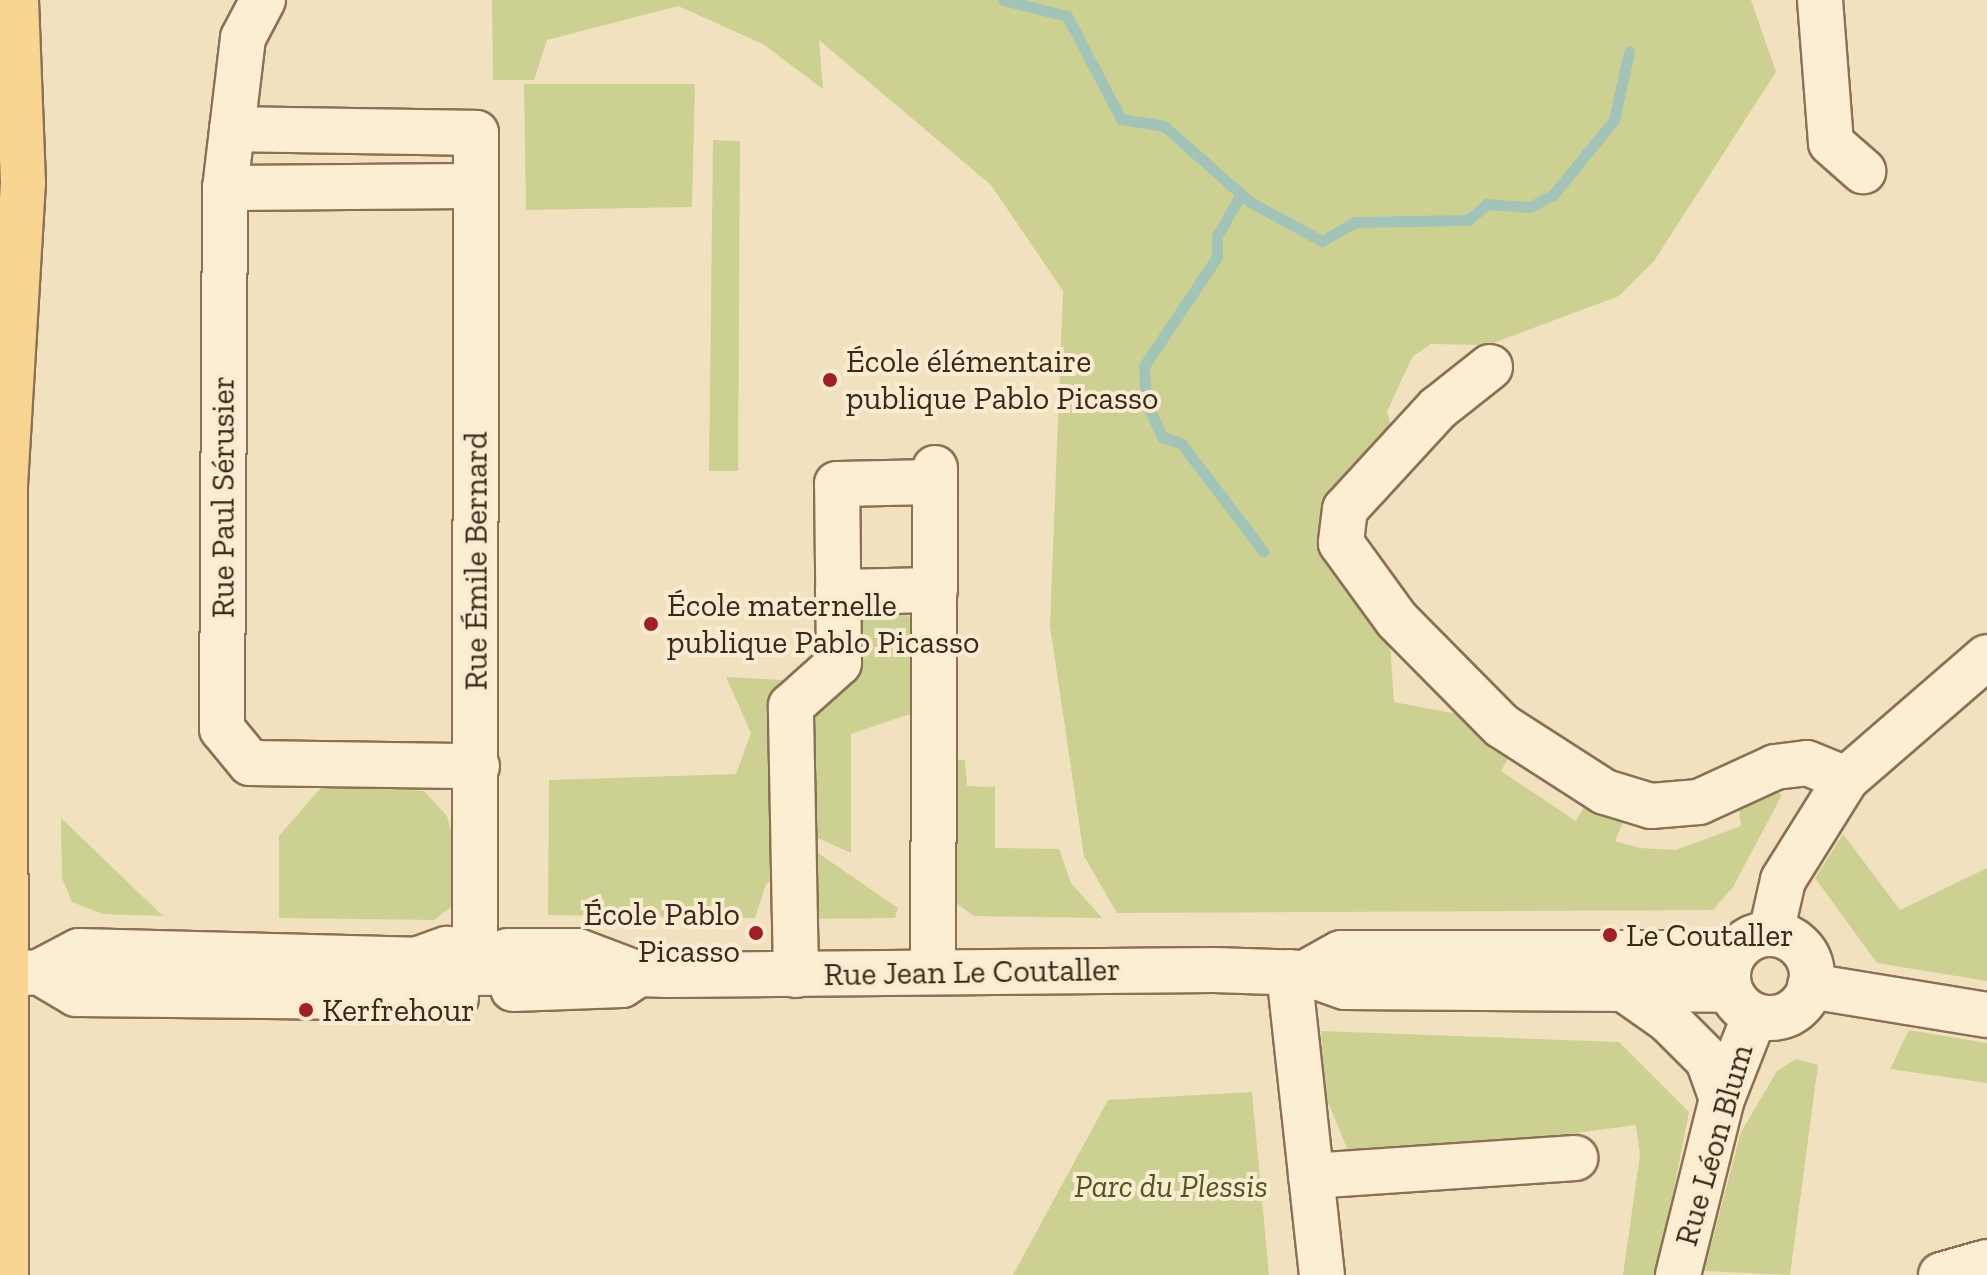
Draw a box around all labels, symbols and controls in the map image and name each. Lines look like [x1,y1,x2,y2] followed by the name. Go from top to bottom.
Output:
[846,343,1158,418] place label: École élémentaire publique Pablo Picasso
[821,371,839,389] marker: École élémentaire publique Pablo Picasso
[204,376,242,618] street label: Rue Paul Sérusier
[457,432,495,690] street label: Rue Émile Bernard
[667,587,979,662] place label: École maternelle publique Pablo Picasso
[642,615,660,633] marker: École maternelle publique Pablo Picasso
[583,896,740,971] place label: École Pablo Picasso
[1626,916,1794,954] place label: Le Coutaller
[747,924,765,942] marker: École Pablo Picasso
[1601,926,1619,944] marker: Le Coutaller
[823,950,1121,994] street label: Rue Jean Le Coutaller
[322,991,475,1029] place label: Kerfrehour
[297,1001,315,1019] marker: Kerfrehour
[1667,1040,1761,1250] street label: Rue Léon Blum
[1074,1167,1268,1205] park label: Parc du Plessis

